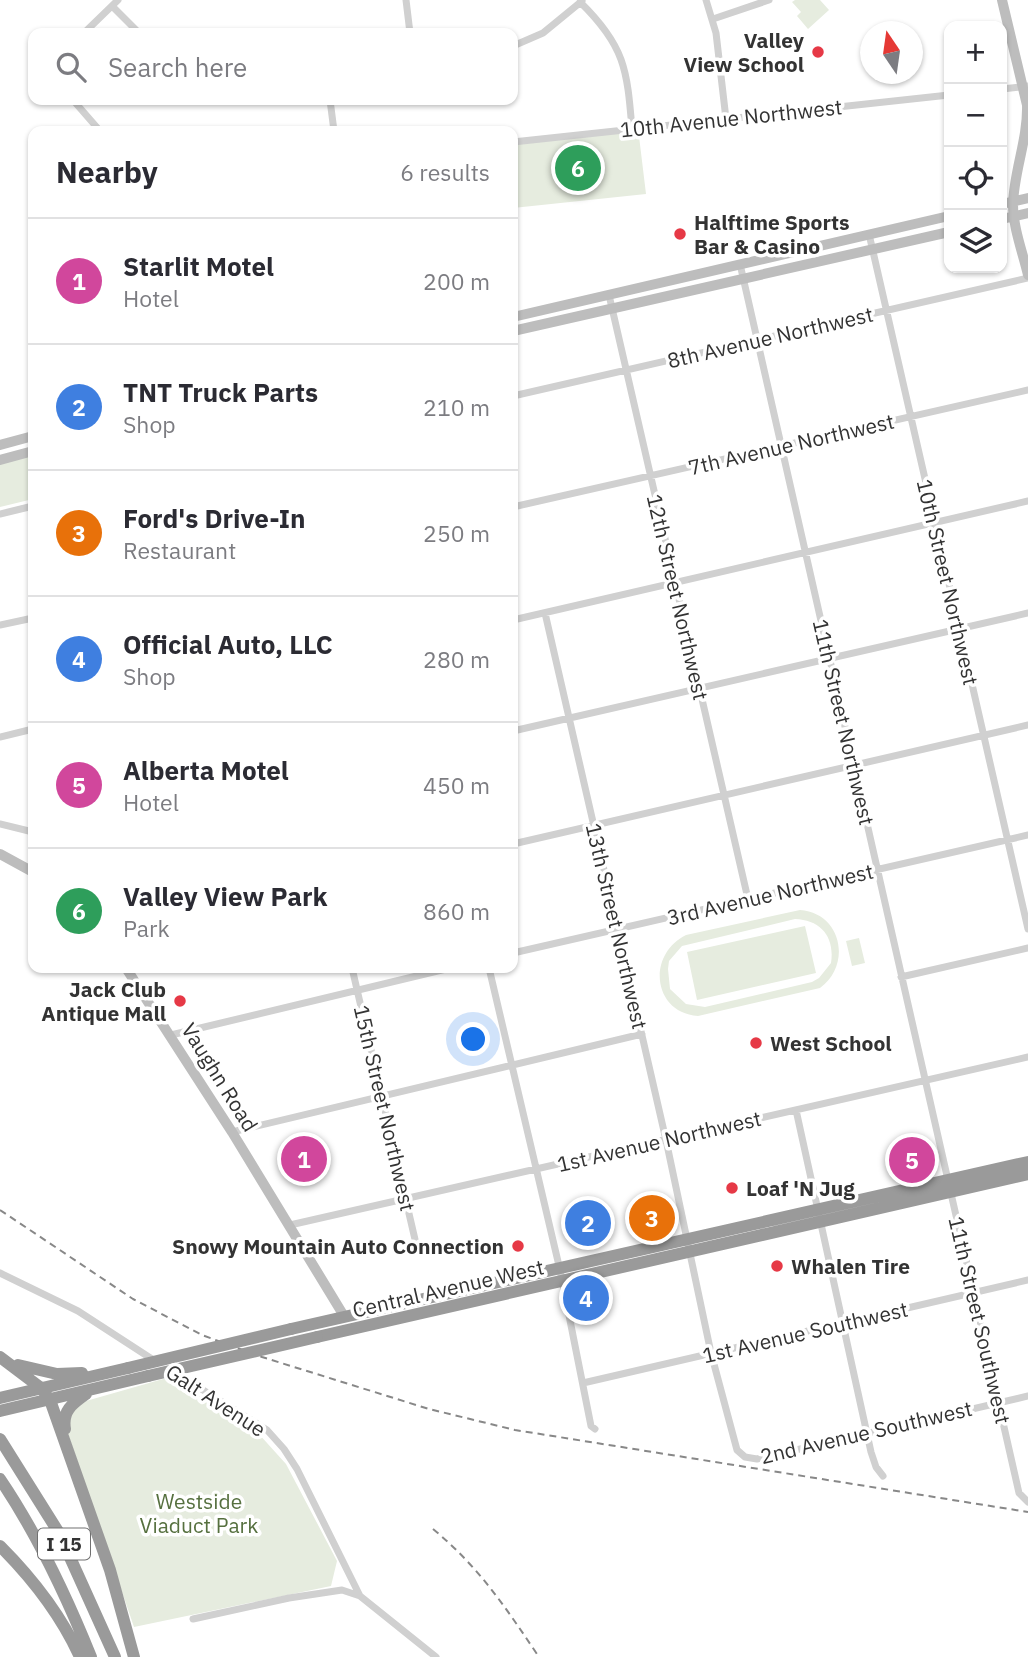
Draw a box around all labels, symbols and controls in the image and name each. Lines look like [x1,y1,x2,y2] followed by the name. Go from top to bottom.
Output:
[860,21,923,84] north arrow
[944,21,1007,273] map controls
[944,21,1007,84] button: +
[684,26,805,78] place label: Valley View School
[28,28,518,105] search box
[810,44,826,60] marker: Valley View School
[52,48,90,86] icon: search
[108,50,247,84] text: Search here
[944,84,1007,147] button: −
[619,92,843,144] street label: 10th Avenue Northwest
[555,142,601,194] pin: 6
[944,147,1007,210] button: locate
[56,152,158,191] text: Nearby
[400,157,490,187] text: 6 results
[694,208,850,260] place label: Halftime Sports Bar & Casino
[944,210,1007,273] button: layers
[672,226,688,242] marker: Halftime Sports Bar & Casino
[123,249,274,283] text: Starlit Motel
[72,266,86,296] text: 1
[423,266,490,296] text: 200 m
[123,283,179,313] text: Hotel
[664,300,876,374] street label: 8th Avenue Northwest
[123,375,318,409] text: TNT Truck Parts
[72,392,86,422] text: 2
[423,392,490,422] text: 210 m
[685,407,897,481] street label: 7th Avenue Northwest
[123,409,176,439] text: Shop
[911,476,985,688] street label: 10th Street Northwest
[641,491,715,703] street label: 12th Street Northwest
[123,501,306,535] text: Ford's Drive-In
[72,518,86,548] text: 3
[423,518,490,548] text: 250 m
[123,535,236,565] text: Restaurant
[807,616,881,828] street label: 11th Street Northwest
[123,627,333,661] text: Official Auto, LLC
[72,644,86,674] text: 4
[423,644,490,674] text: 280 m
[123,661,176,691] text: Shop
[123,753,289,787] text: Alberta Motel
[72,770,86,800] text: 5
[423,770,490,800] text: 450 m
[123,787,179,817] text: Hotel
[580,820,654,1032] street label: 13th Street Northwest
[664,857,876,931] street label: 3rd Avenue Northwest
[123,879,327,913] text: Valley View Park
[72,896,86,926] text: 6
[423,896,490,926] text: 860 m
[123,913,170,943] text: Park
[41,975,166,1027] place label: Jack Club Antique Mall
[172,993,188,1009] marker: Jack Club Antique Mall
[348,1002,422,1214] street label: 15th Street Northwest
[175,1017,265,1137] street label: Vaughn Road
[456,1022,490,1056] your location
[770,1029,892,1057] place label: West School
[748,1035,764,1051] marker: West School
[554,1104,764,1178] street label: 1st Avenue Northwest
[281,1133,327,1185] pin: 1
[889,1134,935,1186] pin: 5
[746,1174,855,1202] place label: Loaf 'N Jug
[724,1180,740,1196] marker: Loaf 'N Jug
[629,1192,675,1244] pin: 3
[565,1197,611,1249] pin: 2
[943,1214,1017,1426] street label: 11th Street Southwest
[172,1232,504,1260] place label: Snowy Mountain Auto Connection
[510,1238,526,1254] marker: Snowy Mountain Auto Connection
[349,1252,547,1324] street label: Central Avenue West
[791,1252,910,1280] place label: Whalen Tire
[769,1258,785,1274] marker: Whalen Tire
[563,1272,609,1324] pin: 4
[699,1295,911,1369] street label: 1st Avenue Southwest
[161,1357,271,1443] street label: Galt Avenue
[757,1394,975,1470] street label: 2nd Avenue Southwest
[140,1487,258,1539] park label: Westside Viaduct Park
[38,1528,90,1560] road number: I 15

